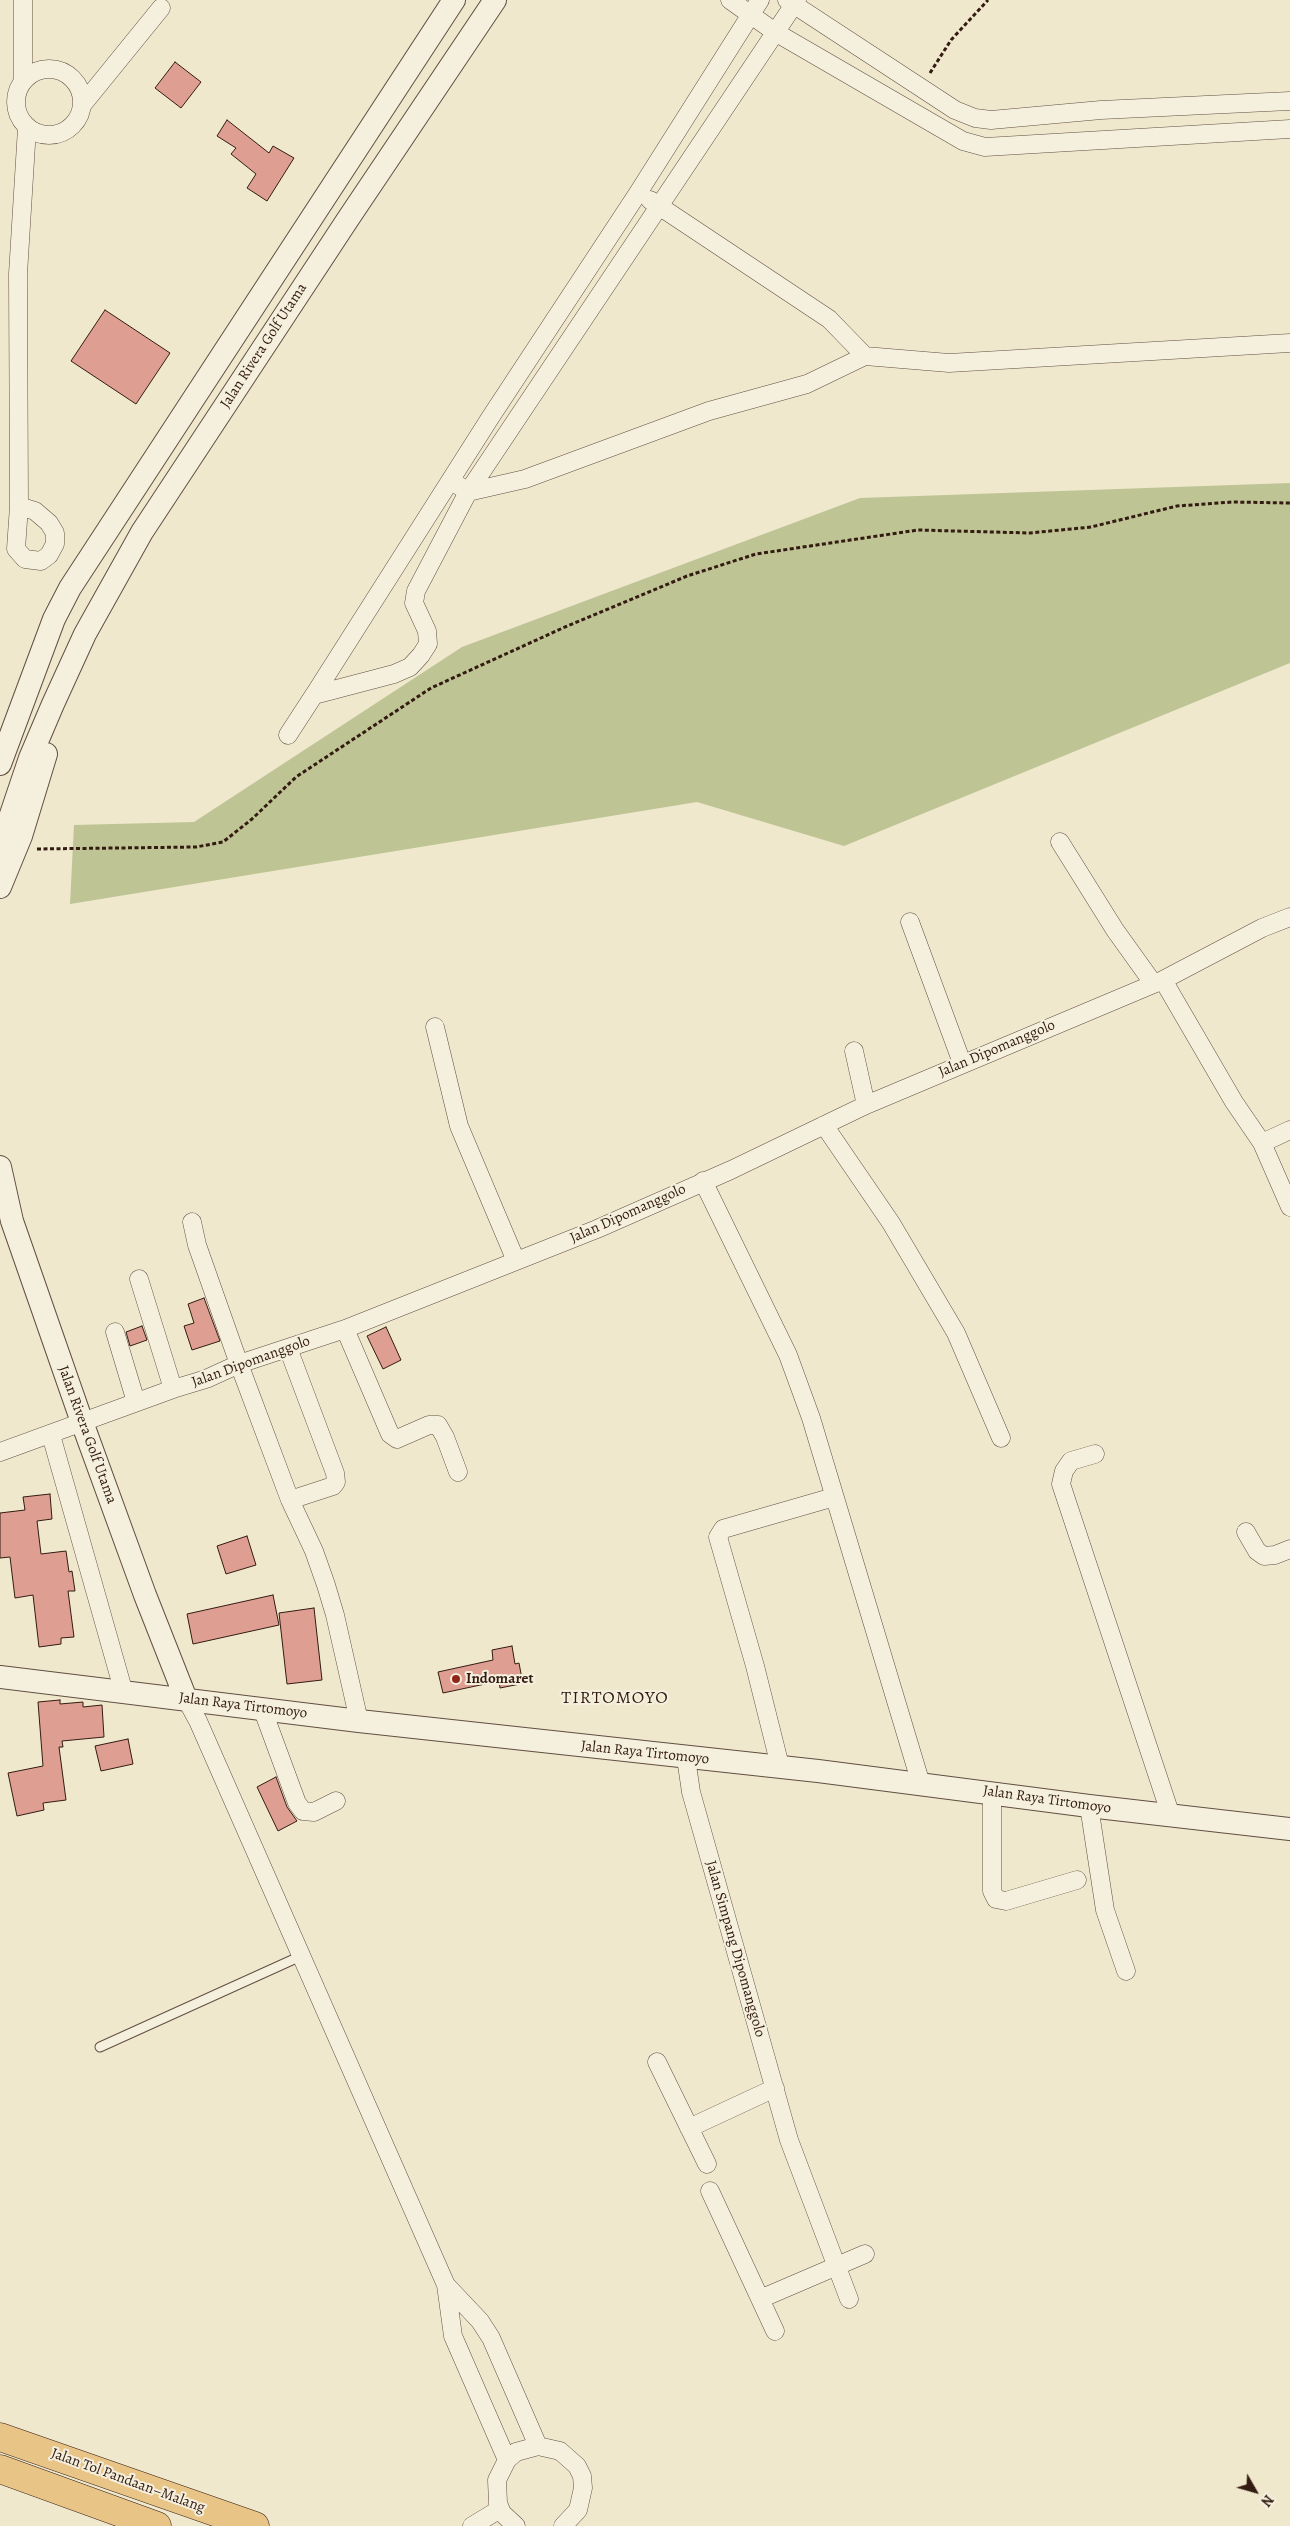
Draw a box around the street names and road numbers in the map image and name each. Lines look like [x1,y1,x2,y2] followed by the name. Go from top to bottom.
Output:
[217,280,311,412] street label: Jalan Rivera Golf Utama
[936,1016,1058,1082] street label: Jalan Dipomanggolo
[567,1180,689,1248] street label: Jalan Dipomanggolo
[189,1332,313,1392] street label: Jalan Dipomanggolo
[54,1364,120,1506] street label: Jalan Rivera Golf Utama
[178,1689,308,1723] street label: Jalan Raya Tirtomoyo
[580,1737,710,1769] street label: Jalan Raya Tirtomoyo
[982,1782,1112,1818] street label: Jalan Raya Tirtomoyo
[701,1859,769,2039] street label: Jalan Simpang Dipomanggolo
[48,2445,208,2517] street label: Jalan Tol Pandaan–Malang

